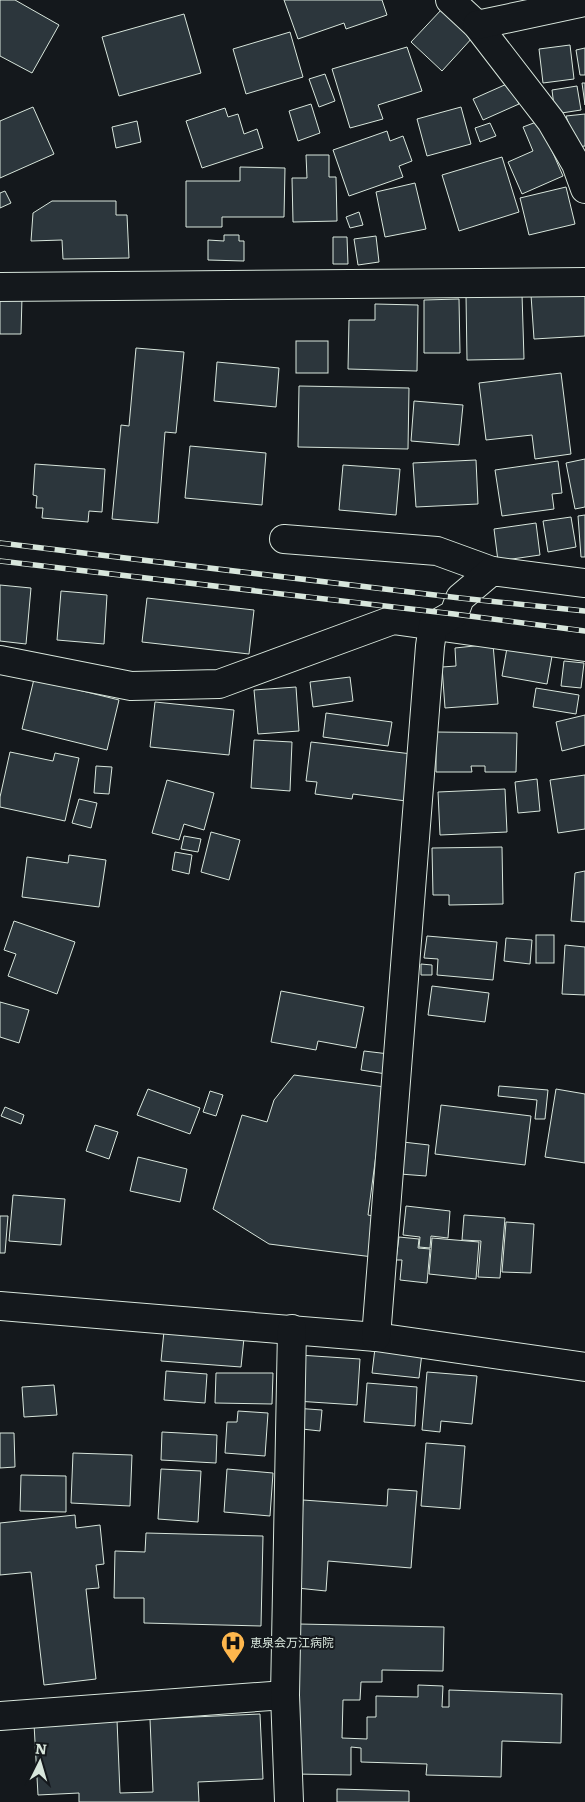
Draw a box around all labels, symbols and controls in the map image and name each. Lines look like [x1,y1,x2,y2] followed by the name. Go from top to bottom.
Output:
[220,1630,246,1664] hospital icon: 恵泉会万江病院
[250,1633,334,1651] place label: 恵泉会万江病院
[15,1737,65,1787] north arrow
[34,1738,48,1759] text: N

